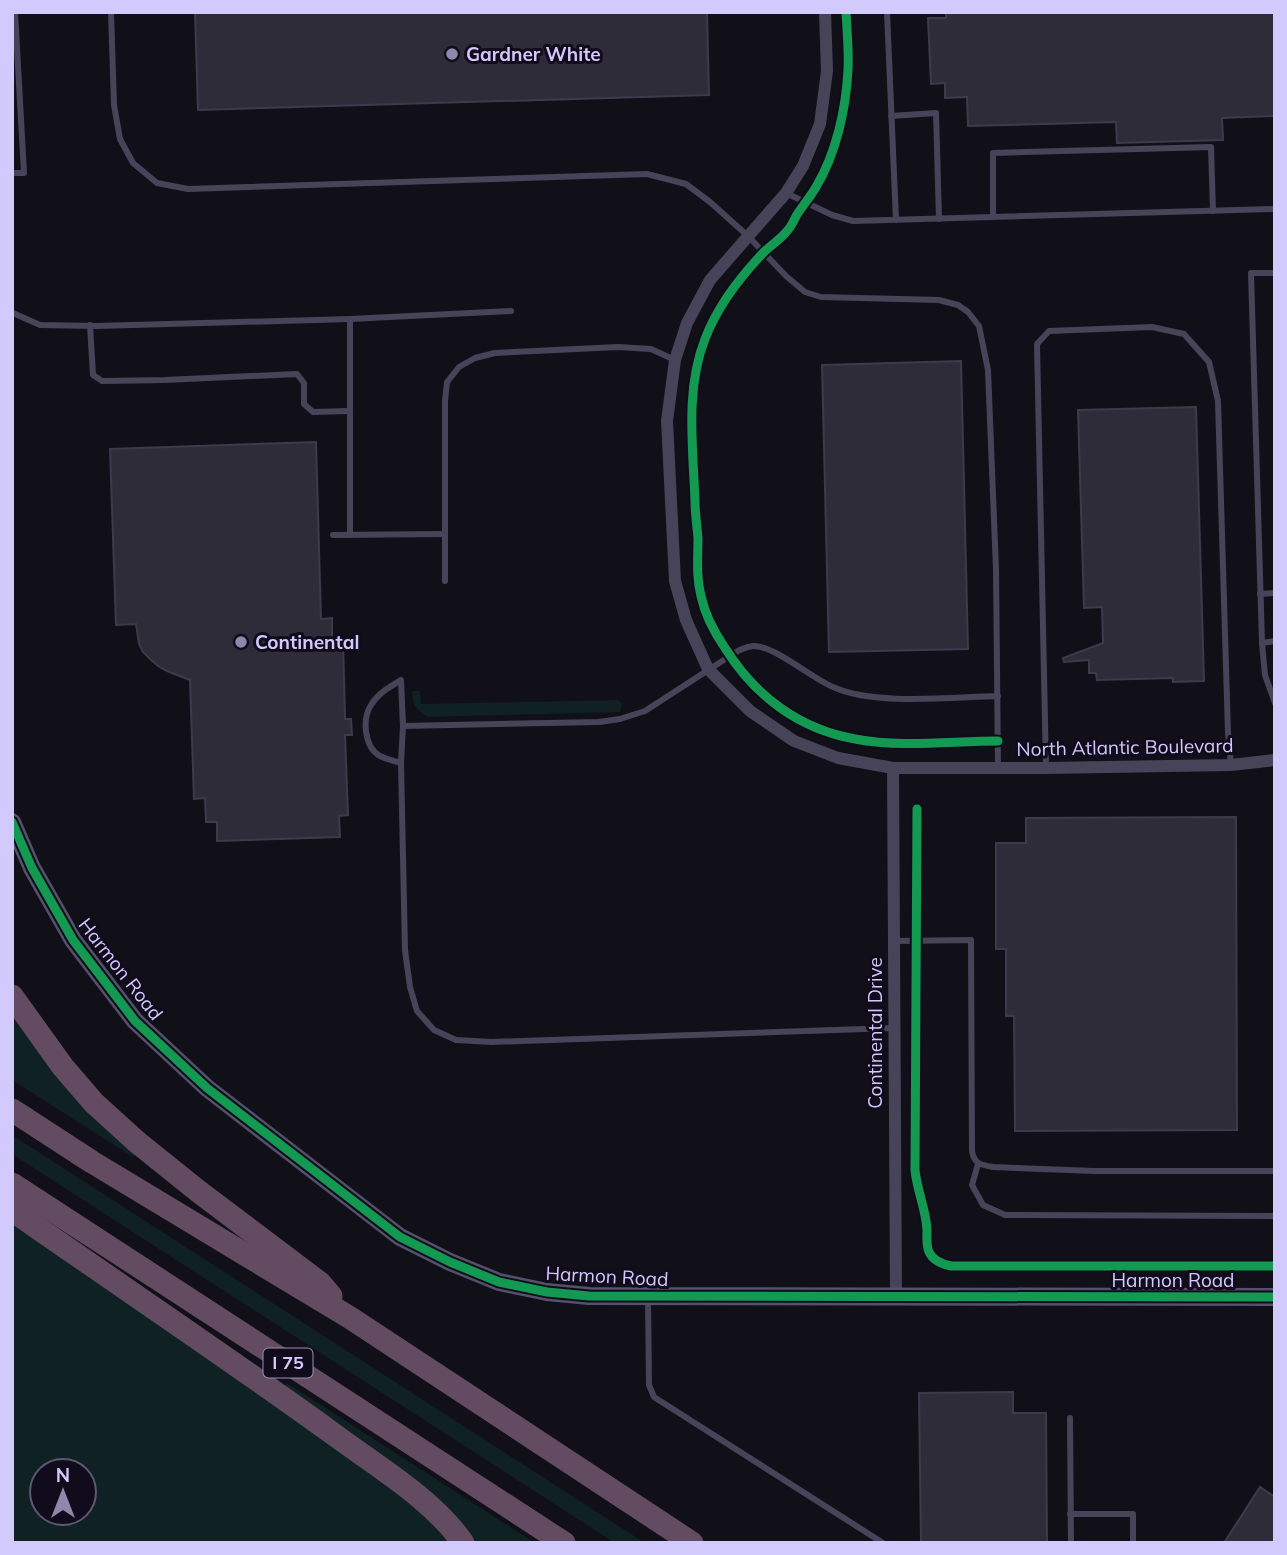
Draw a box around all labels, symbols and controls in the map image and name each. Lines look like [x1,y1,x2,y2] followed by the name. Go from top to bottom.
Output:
[466,42,601,66] place label: Gardner White
[444,46,460,62] marker: Gardner White
[255,630,359,654] place label: Continental
[233,634,249,650] marker: Continental
[1016,733,1234,761] street label: North Atlantic Boulevard
[74,913,168,1025] street label: Harmon Road
[863,957,887,1109] street label: Continental Drive
[545,1261,669,1291] street label: Harmon Road
[1111,1268,1235,1292] street label: Harmon Road
[264,1348,312,1378] road number: I 75
[28,1457,98,1527] north arrow
[56,1463,70,1487] text: N

